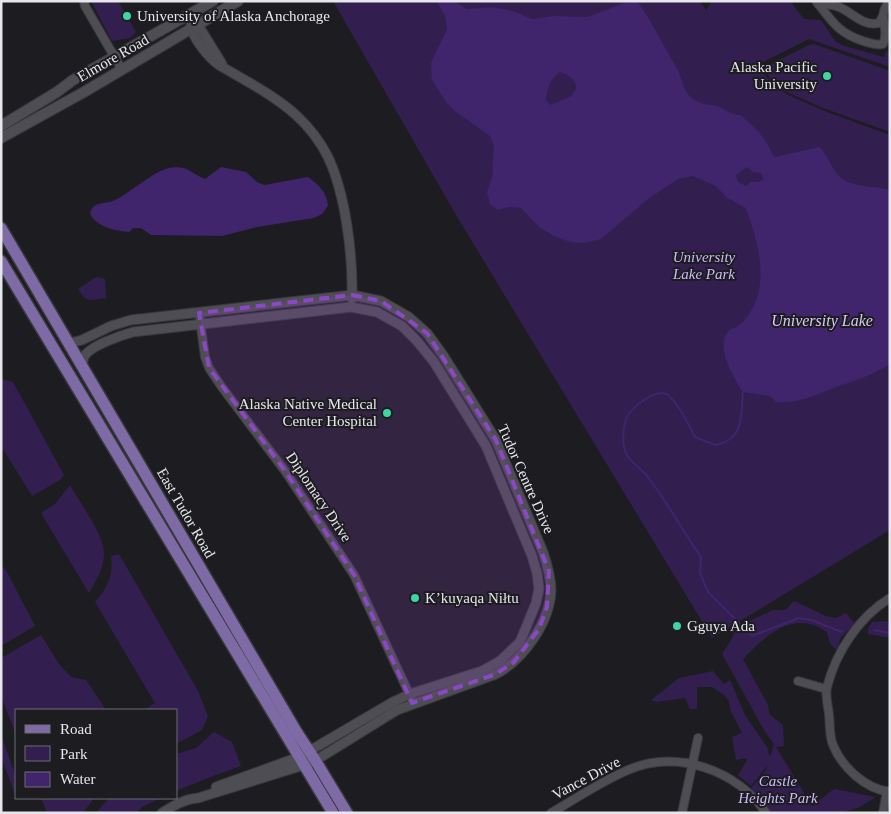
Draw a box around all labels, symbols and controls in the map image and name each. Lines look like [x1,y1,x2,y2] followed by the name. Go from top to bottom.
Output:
[137,8,330,24] place label: University of Alaska Anchorage
[121,10,133,22] marker: University of Alaska Anchorage
[75,31,152,85] street label: Elmore Road
[730,59,817,92] place label: Alaska Pacific University
[821,70,833,82] marker: Alaska Pacific University
[672,249,736,282] park label: University Lake Park
[771,312,873,330] water label: University Lake
[239,396,377,429] place label: Alaska Native Medical Center Hospital
[381,407,393,419] marker: Alaska Native Medical Center Hospital
[495,422,557,536] street label: Tudor Centre Drive
[283,449,355,545] street label: Diplomacy Drive
[154,465,218,561] street label: East Tudor Road
[425,590,519,606] place label: K’kuyaqa Niłtu
[409,592,421,604] marker: K’kuyaqa Niłtu
[687,618,755,634] place label: Gguya Ada
[671,620,683,632] marker: Gguya Ada
[15,709,178,799] legend
[60,721,92,737] text: Road
[60,746,88,762] text: Park
[549,753,623,803] street label: Vance Drive
[60,771,95,787] text: Water
[737,773,818,806] park label: Castle Heights Park

